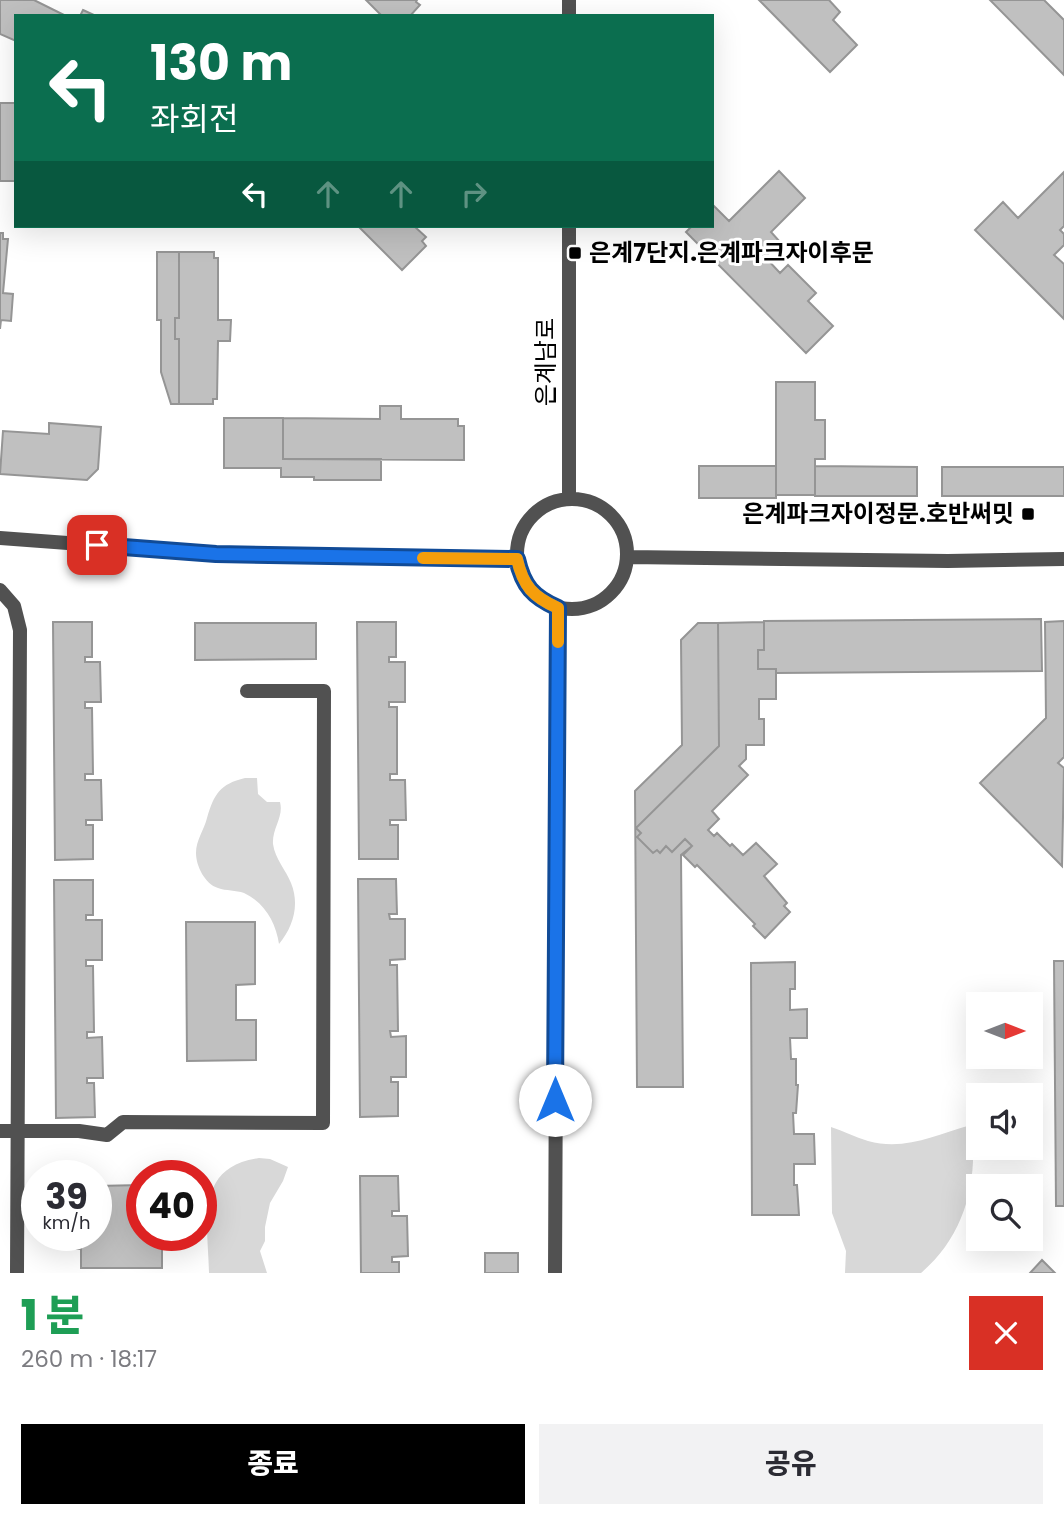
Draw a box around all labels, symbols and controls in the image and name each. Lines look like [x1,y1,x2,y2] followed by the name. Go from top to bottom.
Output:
[150,29,292,97] text: 130 m
[35,42,126,133] icon: left
[150,96,238,141] text: 좌회전
[236,175,274,213] icon: left
[309,175,347,213] icon: ahead
[382,175,420,213] icon: ahead
[455,175,493,213] icon: right
[589,236,874,269] place label: 은계7단지.은계파크자이후문
[567,245,583,261] marker: 은계7단지.은계파크자이후문
[529,318,562,406] street label: 은계남로
[742,497,1014,530] place label: 은계파크자이정문.호반써밋
[1020,506,1036,522] marker: 은계파크자이정문.호반써밋
[67,515,127,575] pin
[78,526,116,564] icon: arrive
[966,992,1043,1069] north arrow
[966,992,1043,1251] map controls
[518,1063,592,1137] position arrow
[966,1083,1043,1160] button: sound
[126,1160,217,1251] speed limit sign: 40
[45,1172,88,1221] text: 39
[966,1174,1043,1251] button: search
[43,1210,90,1235] text: km/h
[21,1286,84,1345] text: 1 분
[969,1296,1043,1370] button: close
[21,1343,157,1375] text: 260 m · 18:17
[21,1424,525,1504] button: 종료
[539,1424,1043,1504] button: 공유

